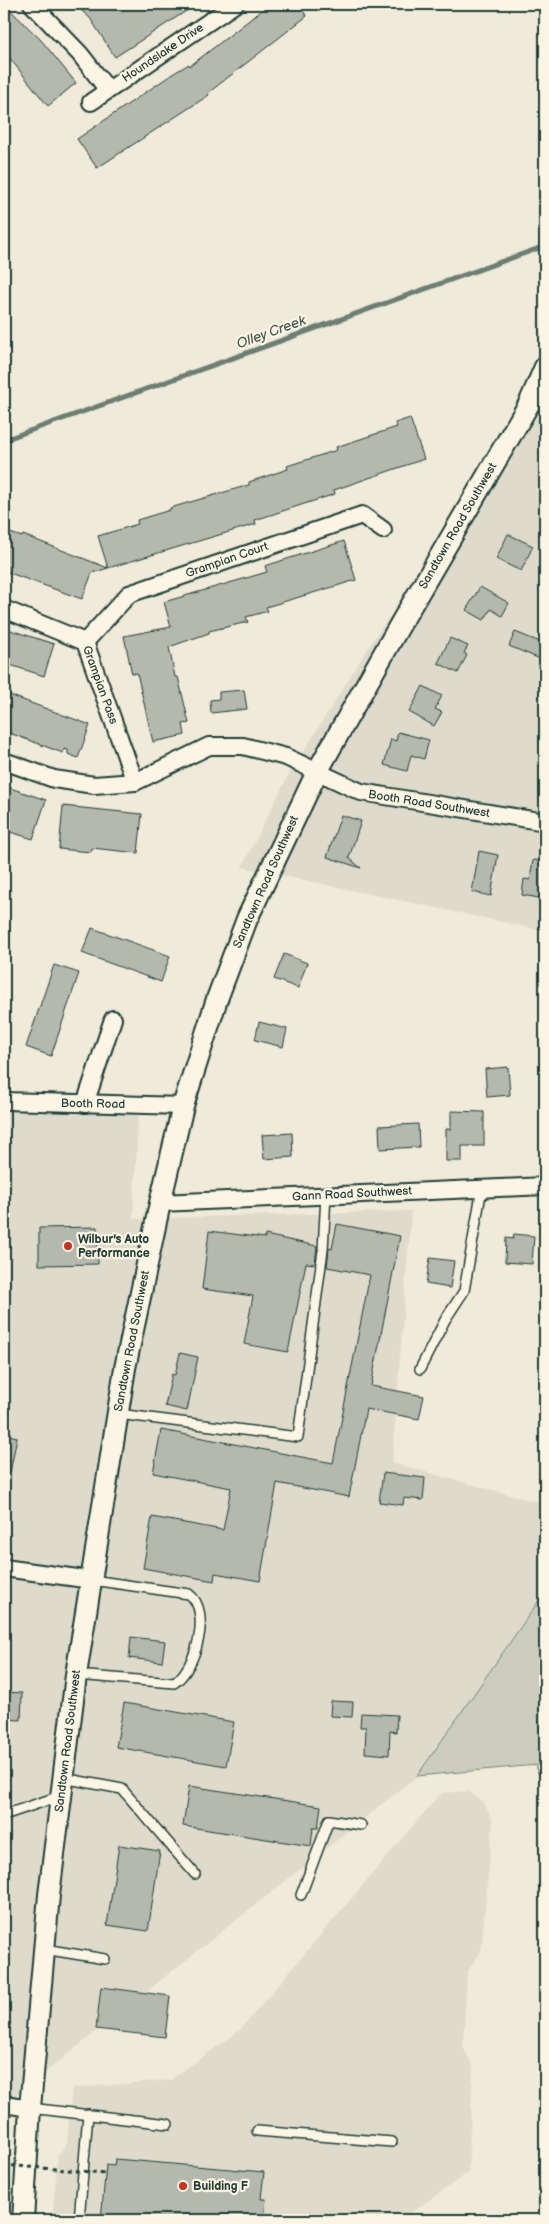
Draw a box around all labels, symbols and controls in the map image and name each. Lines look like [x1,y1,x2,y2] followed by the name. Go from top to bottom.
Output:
[119,20,207,86] street label: Houndslake Drive
[234,311,309,352] water label: Olley Creek
[416,460,501,592] street label: Sandtown Road Southwest
[184,539,271,581] street label: Grampian Court
[79,644,121,726] street label: Grampian Pass
[367,787,491,821] street label: Booth Road Southwest
[230,813,302,951] street label: Sandtown Road Southwest
[61,1096,125,1112] street label: Booth Road
[292,1183,413,1205] street label: Gann Road Southwest
[78,1232,150,1261] place label: Wilbur's Auto Performance
[62,1240,74,1252] marker: Wilbur's Auto Performance
[111,1269,153,1413] street label: Sandtown Road Southwest
[52,1669,84,1813] street label: Sandtown Road Southwest
[193,2179,249,2194] place label: Building F
[177,2180,189,2192] marker: Building F

